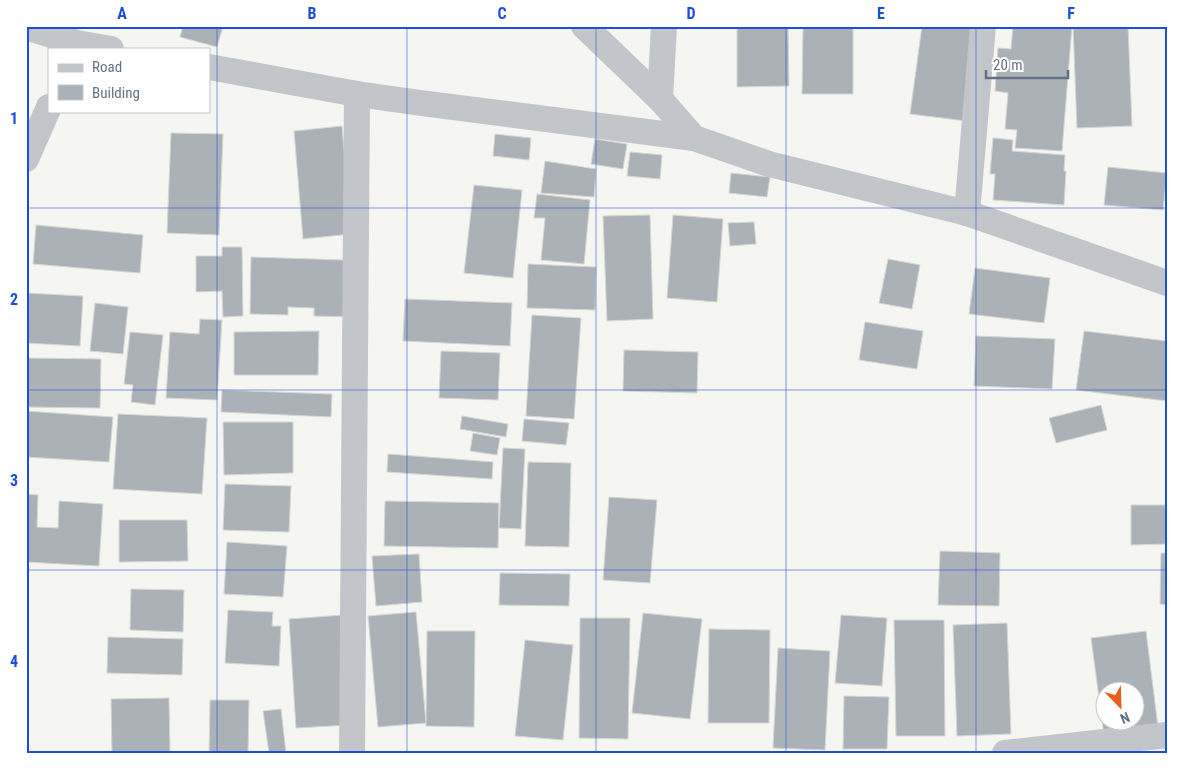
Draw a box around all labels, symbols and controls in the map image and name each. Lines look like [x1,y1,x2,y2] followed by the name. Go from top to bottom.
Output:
[117,4,127,23] text: A
[308,4,317,23] text: B
[497,4,507,23] text: C
[686,4,696,23] text: D
[877,4,885,23] text: E
[1067,4,1075,23] text: F
[48,48,210,112] legend
[986,48,1068,80] scale bar
[993,56,1023,74] text: 20 m
[92,58,122,76] text: Road
[92,84,140,102] text: Building
[10,109,18,128] text: 1
[10,290,18,309] text: 2
[10,471,18,490] text: 3
[10,652,18,671] text: 4
[1096,682,1146,732] north arrow
[1118,709,1132,727] text: N

